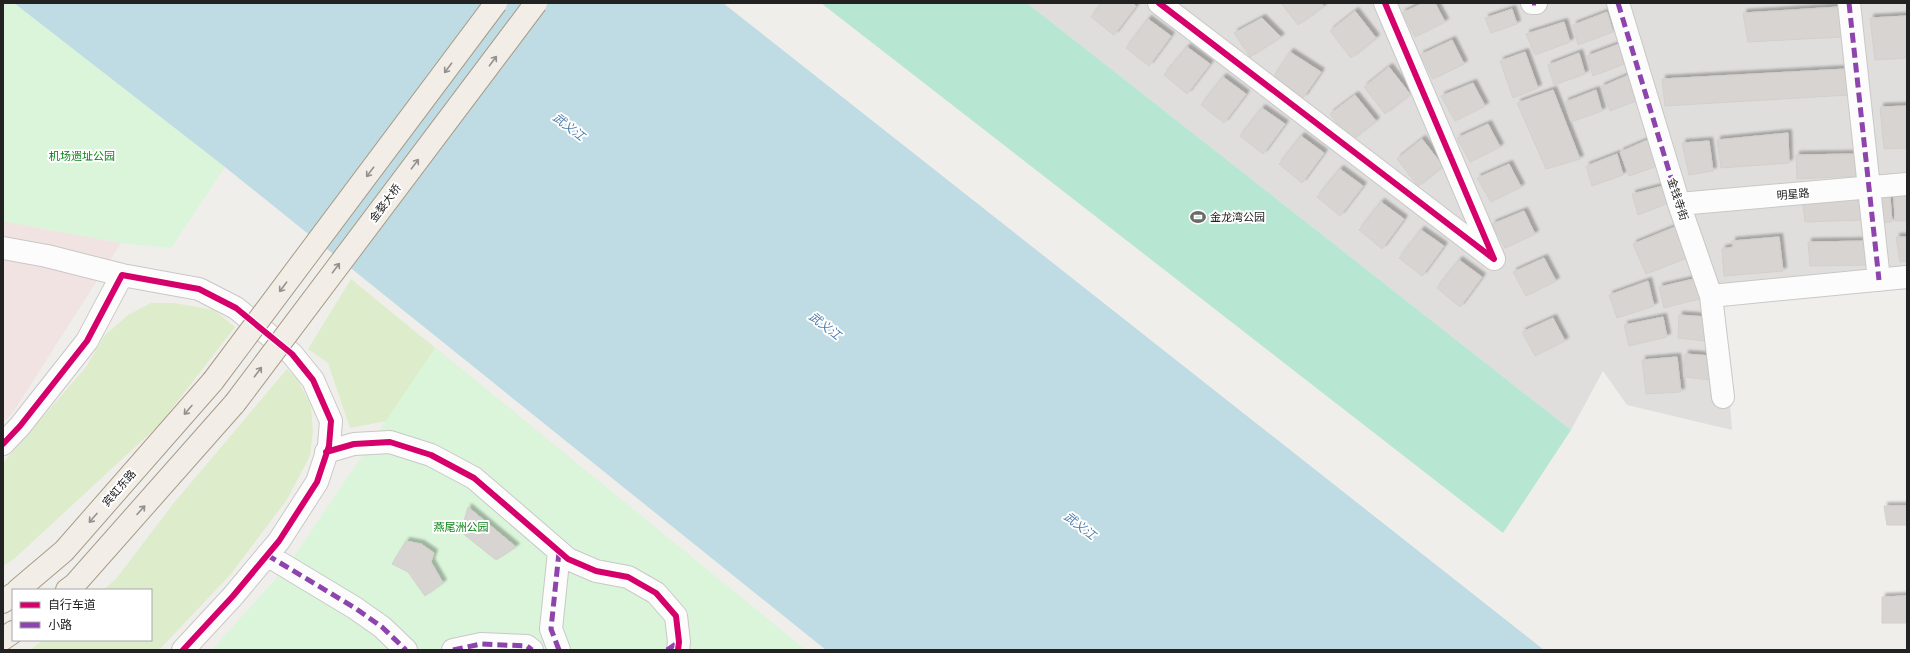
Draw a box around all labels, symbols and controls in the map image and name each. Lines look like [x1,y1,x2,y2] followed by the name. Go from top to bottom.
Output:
[489,55,497,66] one-way arrow
[444,62,452,73] one-way arrow
[551,110,590,145] water label: 武义江
[49,149,115,163] park label: 机场遗址公园
[410,159,419,170] one-way arrow
[366,166,374,177] one-way arrow
[1665,176,1691,222] street label: 金钱寺街
[366,181,404,225] street label: 金婺大桥
[1776,186,1810,202] street label: 明星路
[1189,208,1207,226] sports icon: 金龙湾公园
[1210,210,1265,224] place label: 金龙湾公园
[332,263,341,274] one-way arrow
[279,281,288,292] one-way arrow
[807,309,846,344] water label: 武义江
[254,367,263,378] one-way arrow
[183,405,192,415] one-way arrow
[99,467,139,509] street label: 宾虹东路
[136,505,145,515] one-way arrow
[1062,509,1101,544] water label: 武义江
[88,513,97,523] one-way arrow
[434,520,489,534] park label: 燕尾洲公园
[12,589,152,641] legend
[48,597,96,612] text: 自行车道
[48,617,72,632] text: 小路

